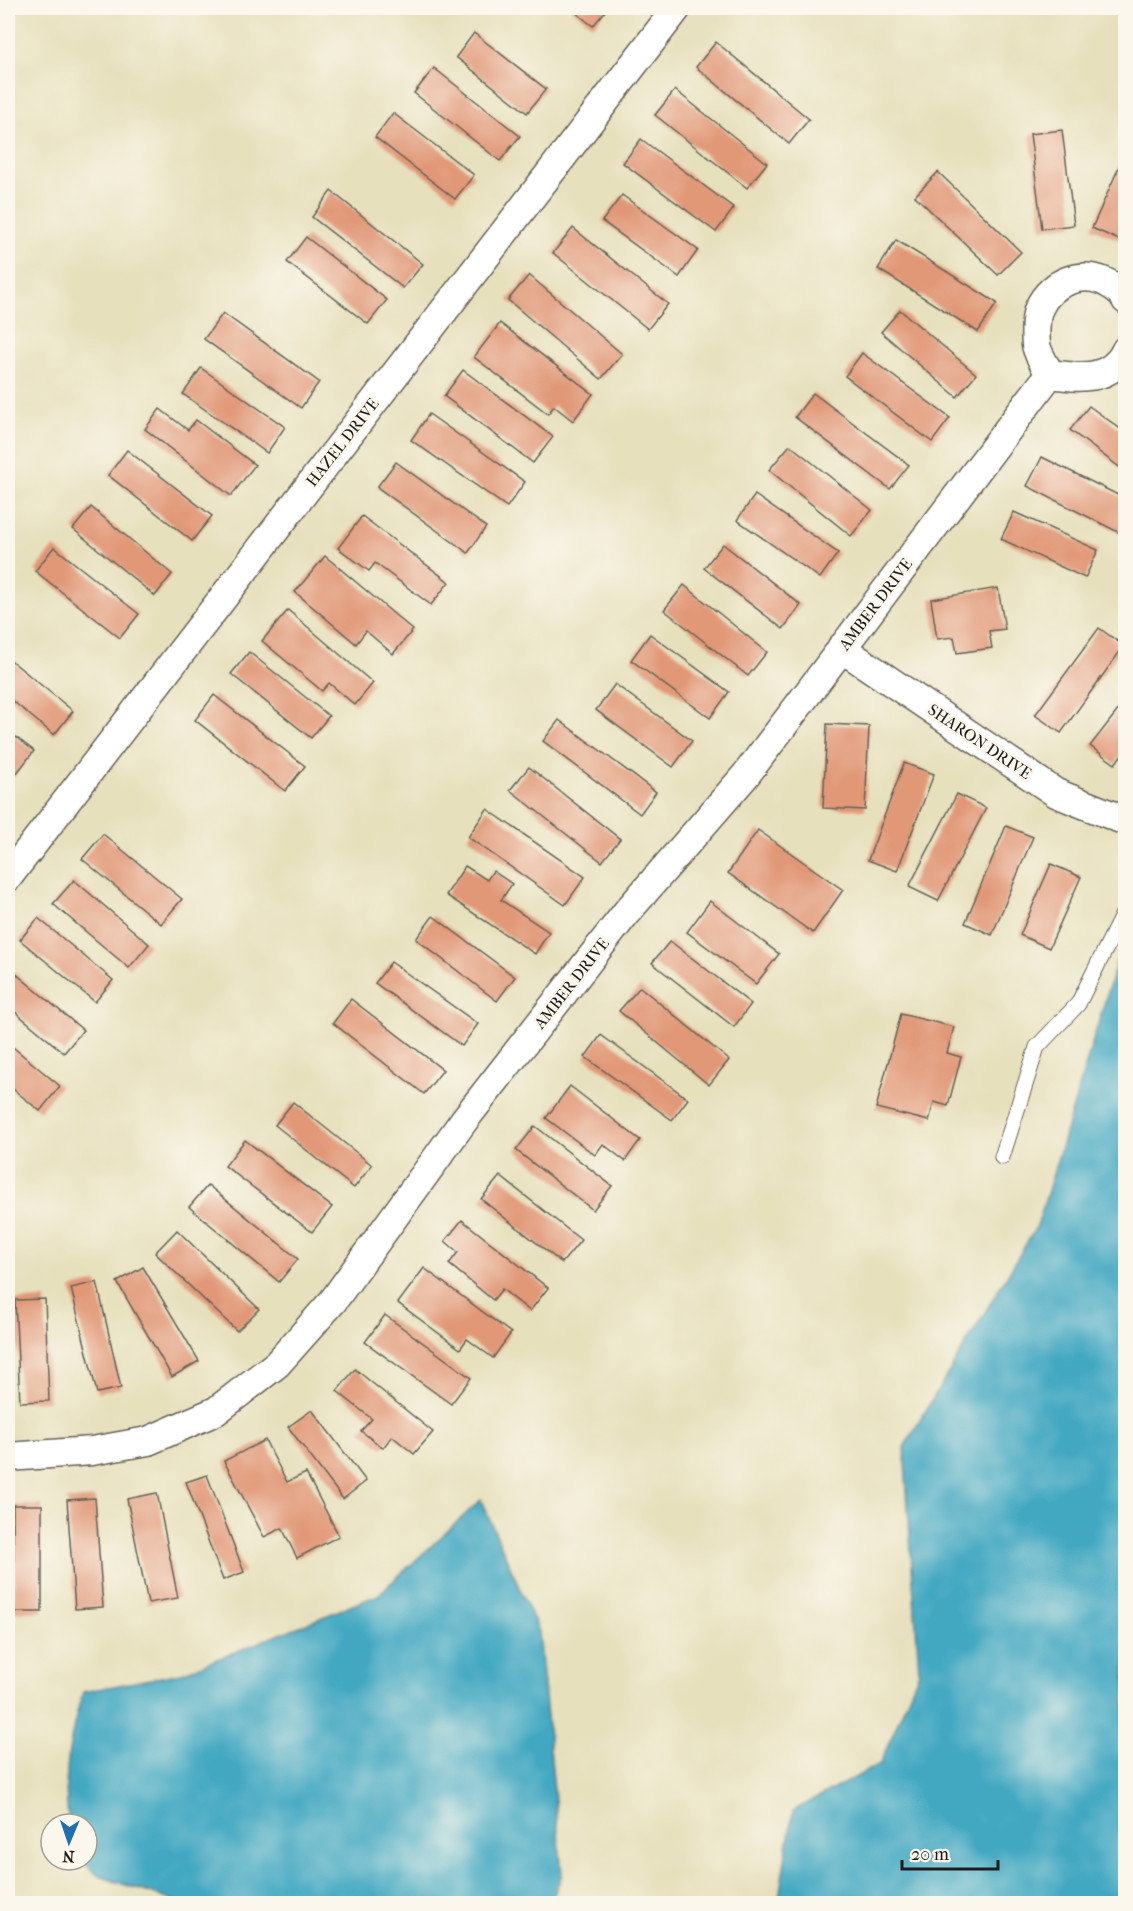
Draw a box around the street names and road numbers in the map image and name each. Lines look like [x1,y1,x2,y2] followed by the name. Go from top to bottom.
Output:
[302,394,383,490] street label: HAZEL DRIVE
[834,554,916,655] street label: AMBER DRIVE
[924,700,1035,783] street label: SHARON DRIVE
[529,934,613,1033] street label: AMBER DRIVE

